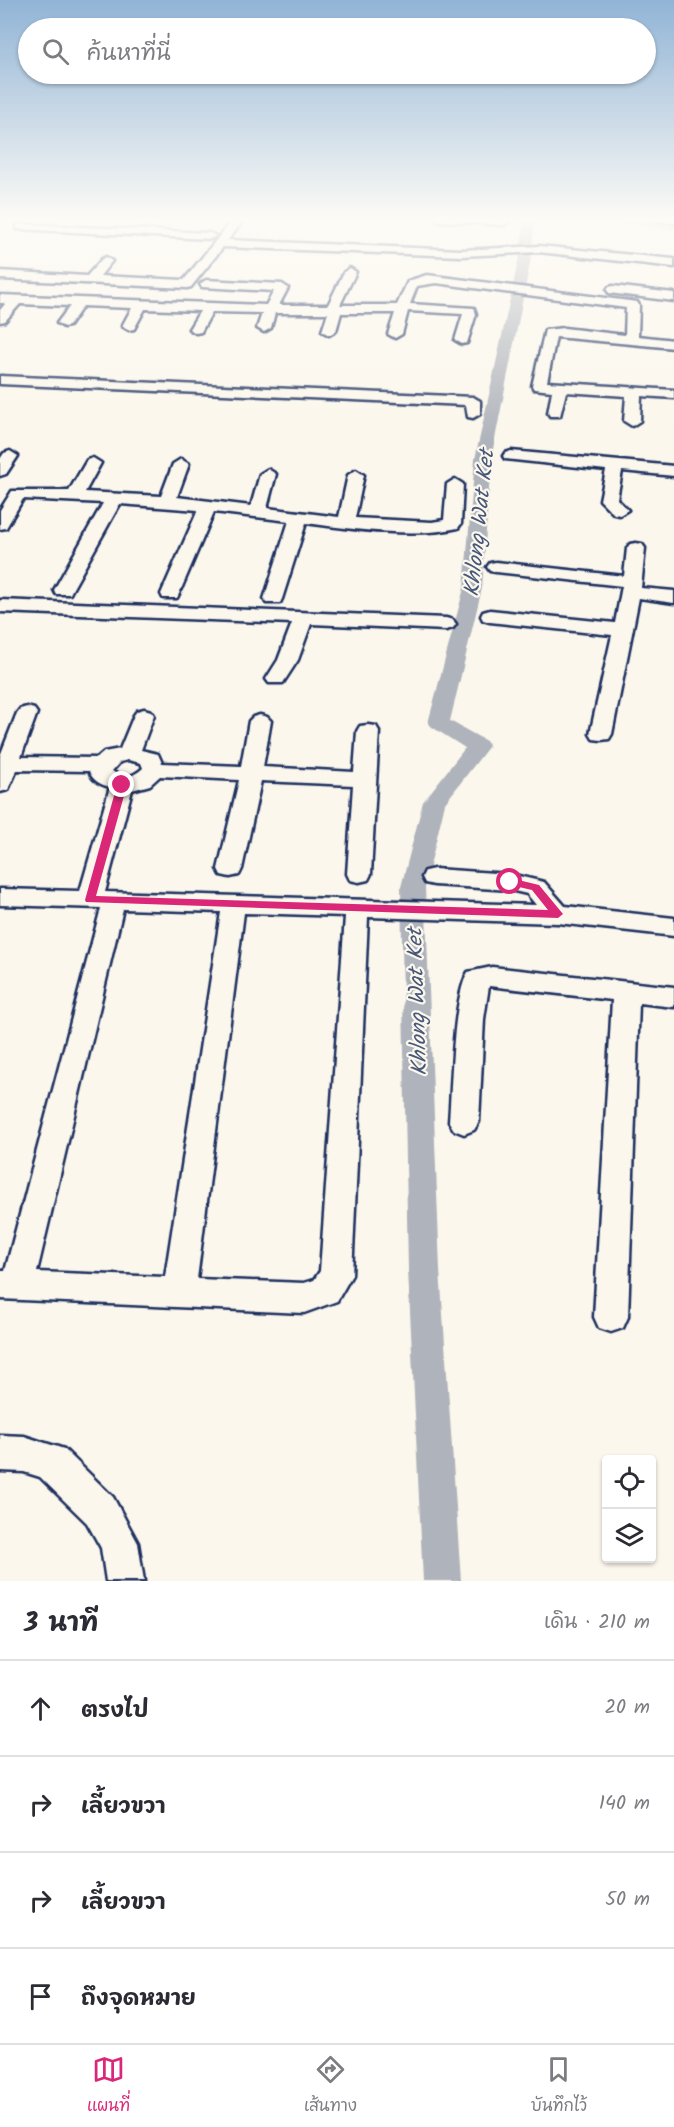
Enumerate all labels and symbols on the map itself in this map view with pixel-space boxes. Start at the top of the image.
water label: Khlong Wat Ket [455,445,506,598]
route end [108,771,134,797]
route start [496,868,522,894]
water label: Khlong Wat Ket [398,924,439,1076]

